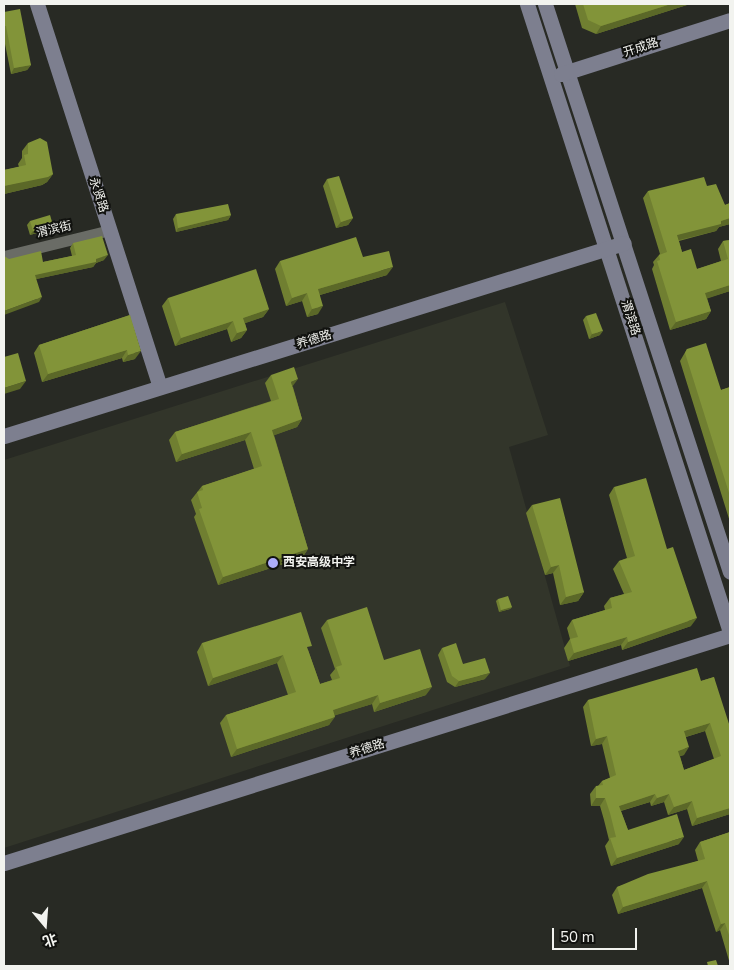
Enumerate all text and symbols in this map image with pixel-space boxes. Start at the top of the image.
street label: 开成路 [622,36,660,60]
street label: 永贤路 [86,176,110,214]
street label: 渭滨街 [35,219,73,241]
street label: 渭滨路 [618,299,642,337]
street label: 养德路 [295,328,333,352]
place label: 西安高级中学 [283,556,355,570]
marker: 西安高级中学 [267,557,279,569]
street label: 养德路 [348,737,386,761]
north arrow [20,900,70,950]
scale bar [554,918,639,950]
text: 50 m [560,927,595,947]
text: 北 [40,929,59,951]

